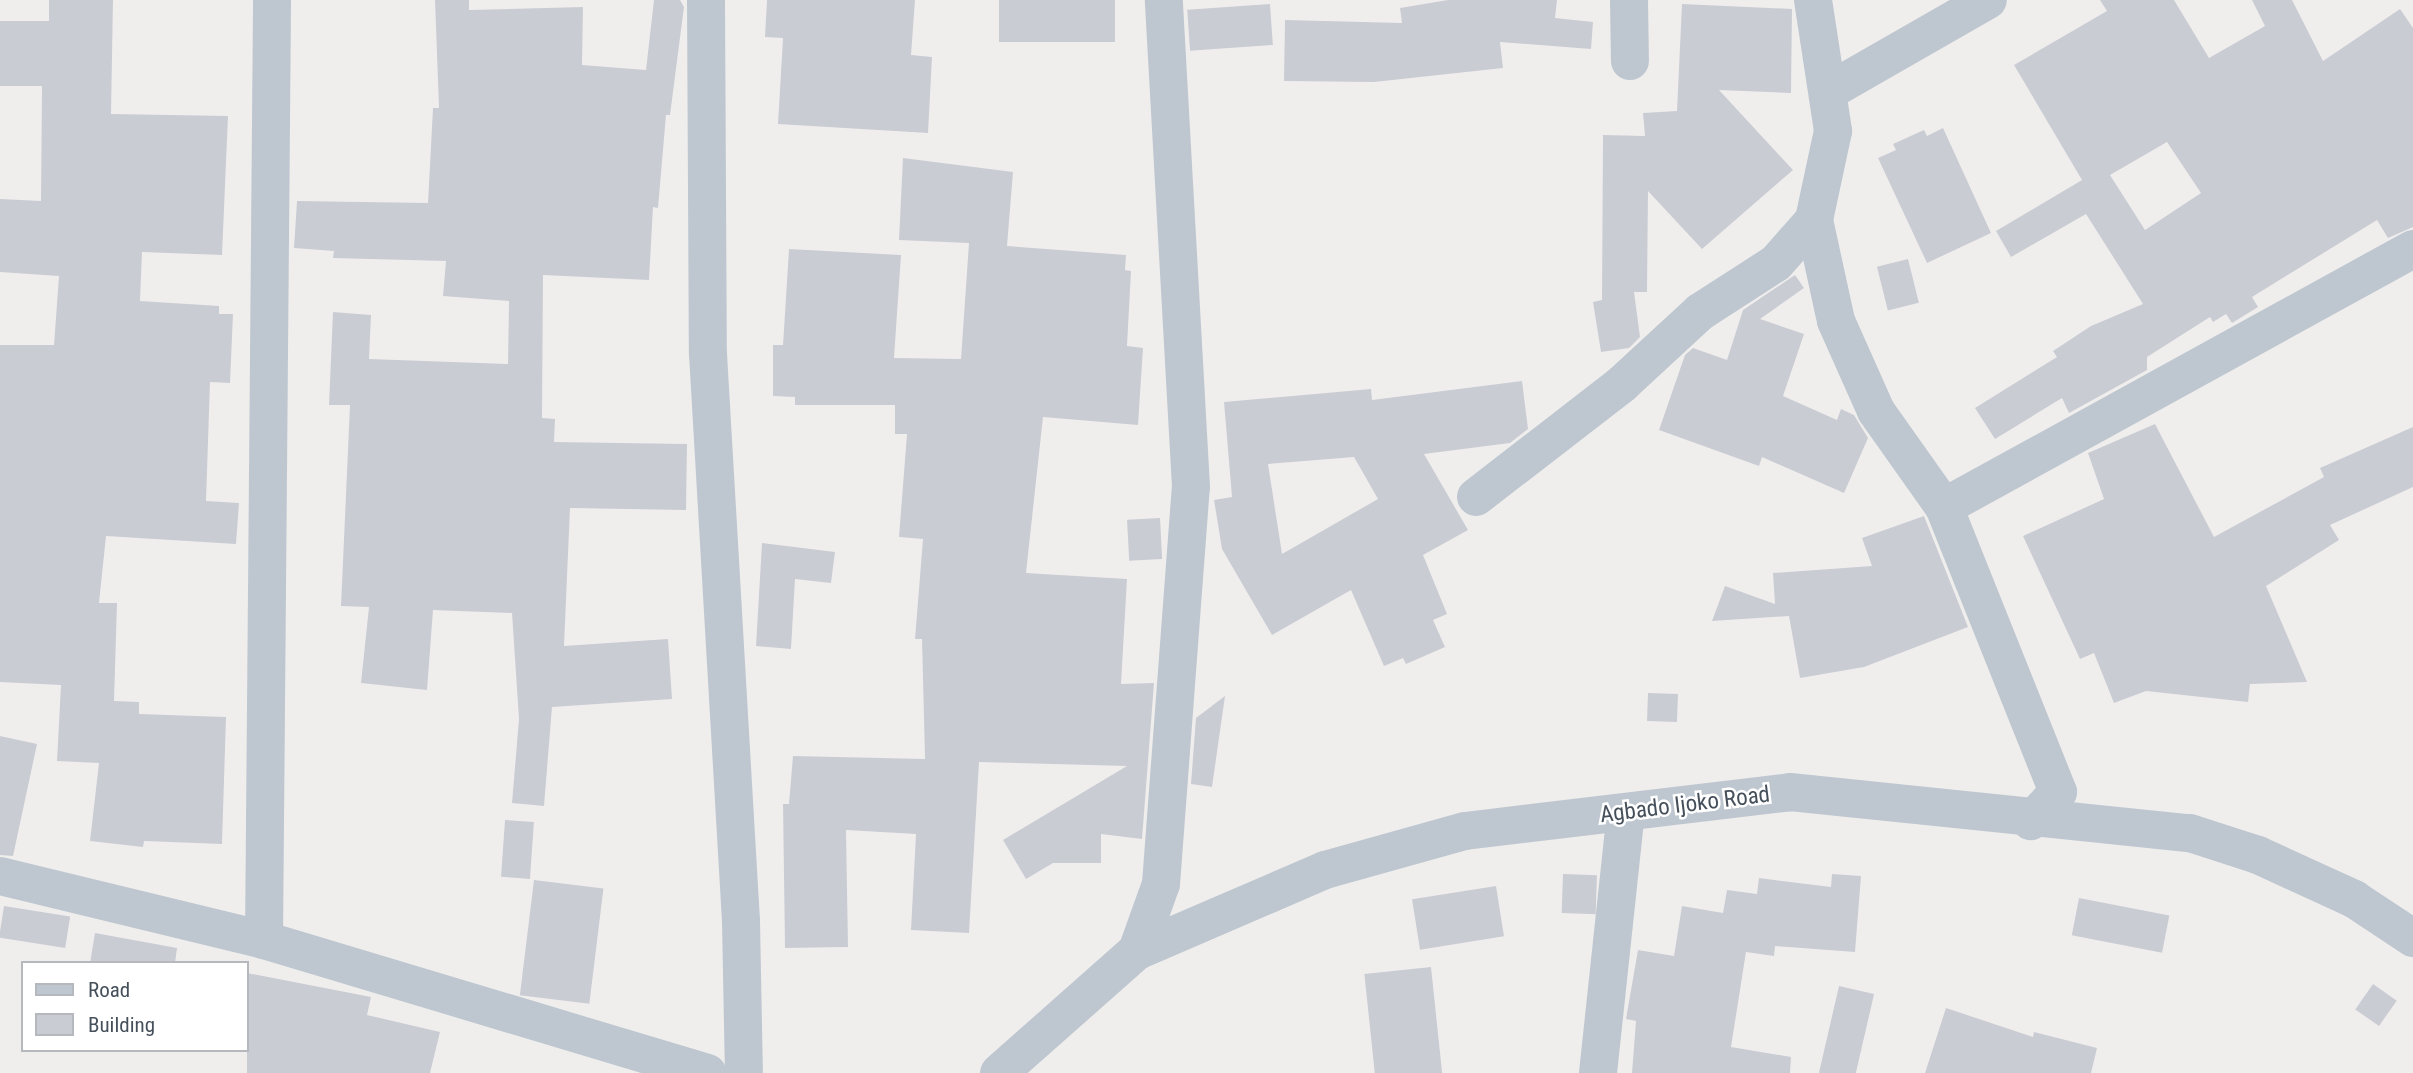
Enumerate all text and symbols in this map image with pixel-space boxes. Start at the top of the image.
street label: Agbado Ijoko Road [1598,781,1772,829]
legend [21,961,248,1052]
text: Road [88,978,130,1002]
text: Building [88,1013,155,1037]

